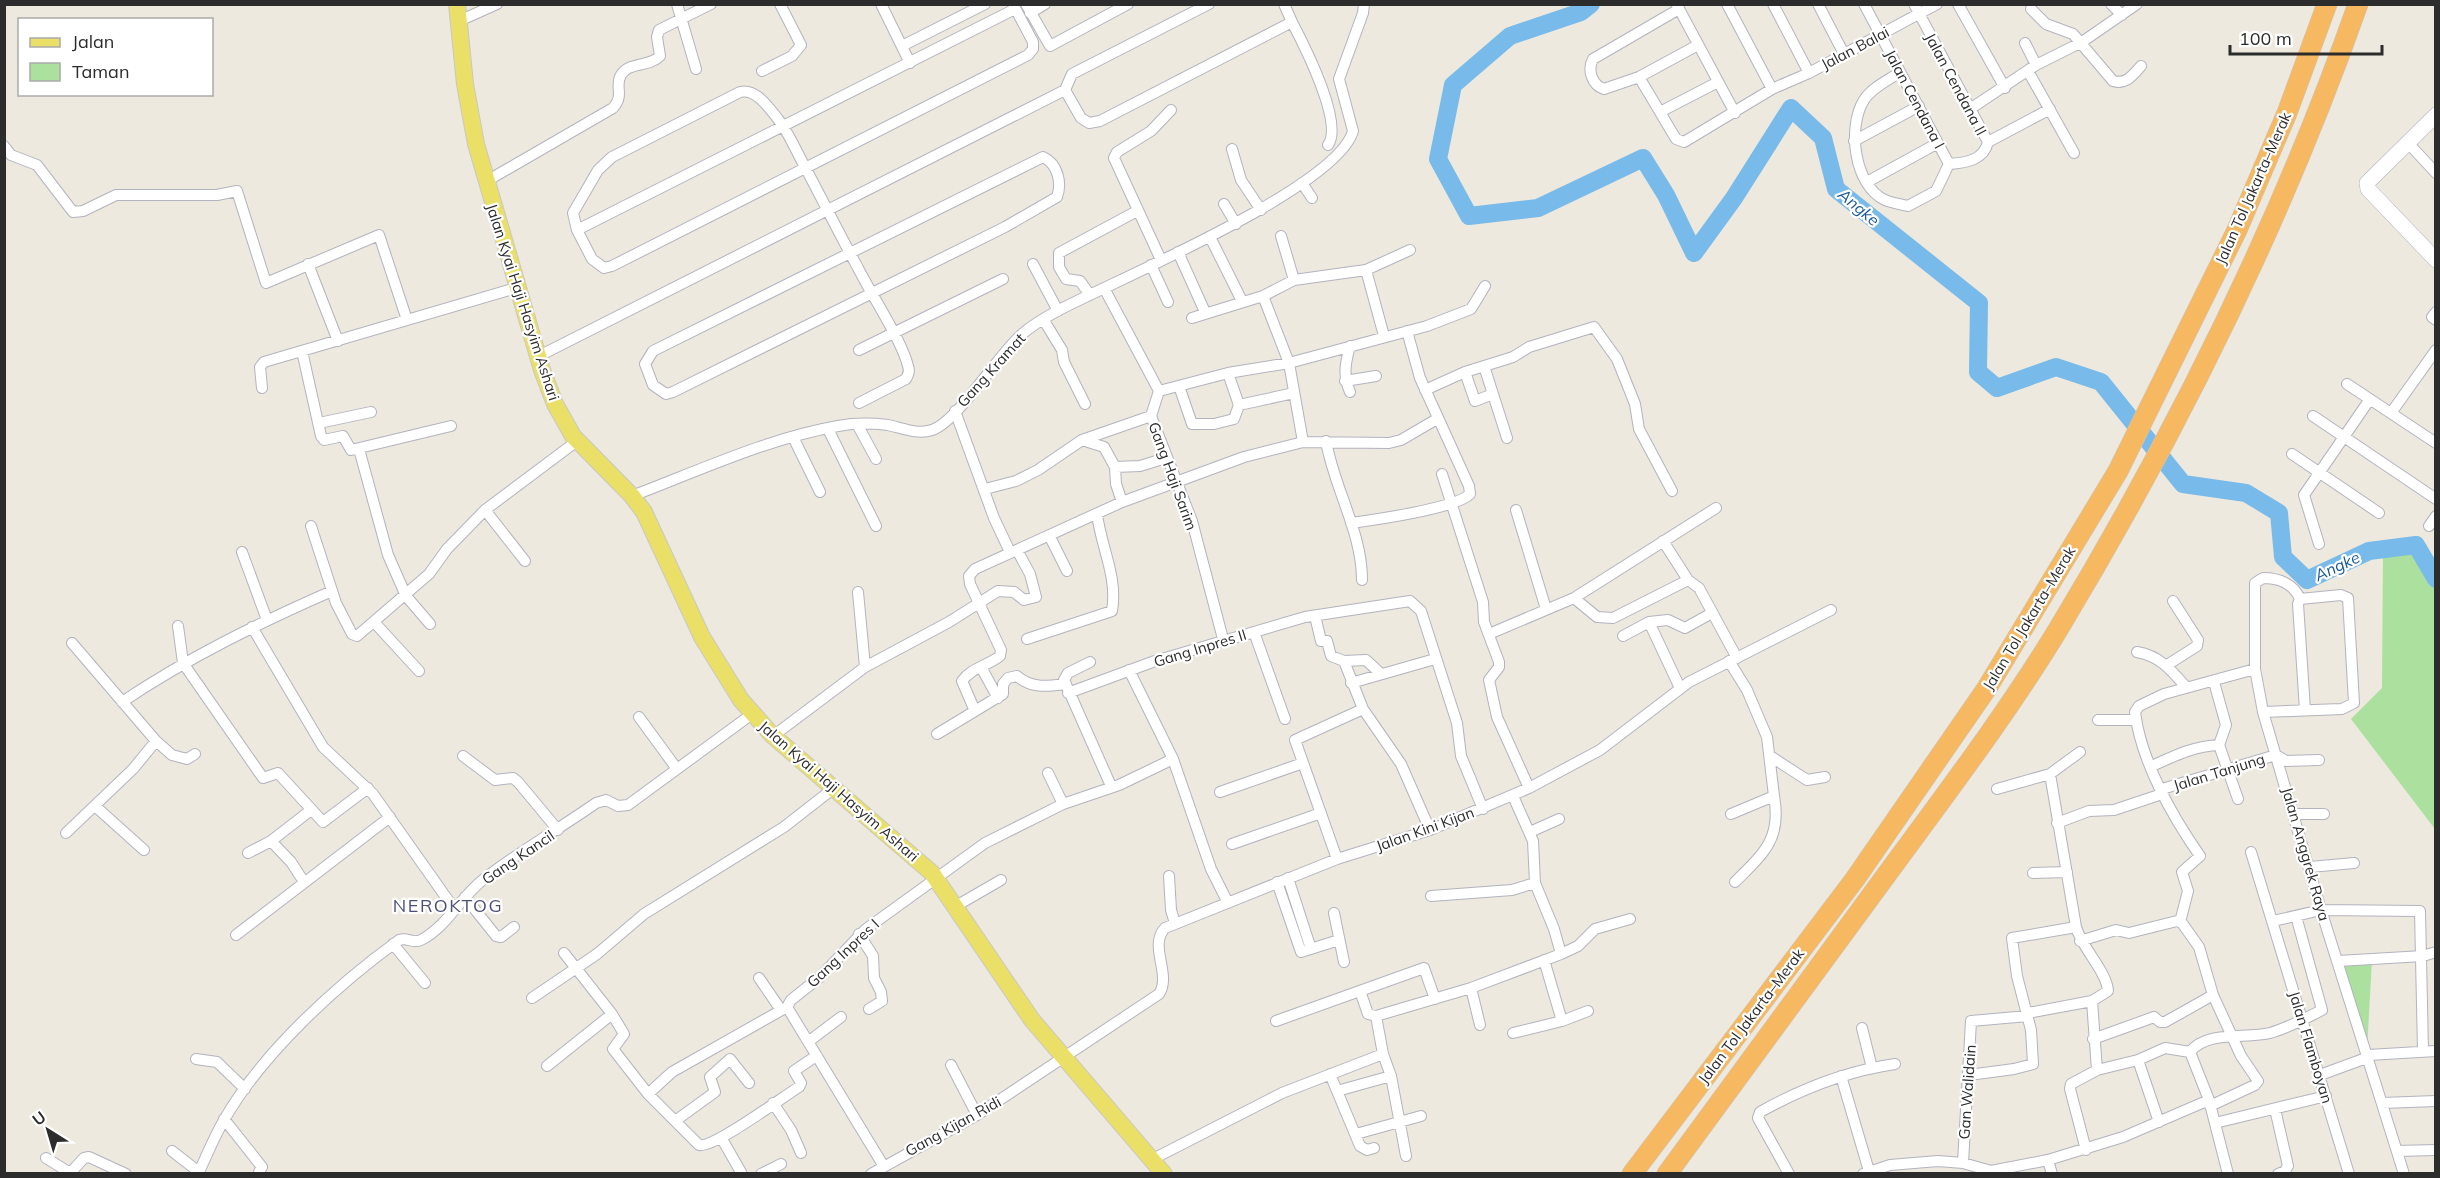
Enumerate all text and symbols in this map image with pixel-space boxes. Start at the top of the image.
legend [18,18,213,96]
scale bar [2230,18,2382,56]
street label: Jalan Balai [1818,22,1892,74]
text: 100 m [2239,27,2292,50]
street label: Jalan Cendana II [1921,29,1991,139]
text: Jalan [72,30,114,53]
street label: Jalan Cendana I [1881,46,1949,152]
text: Taman [72,60,129,83]
street label: Jalan Tol Jakarta–Merak [2211,109,2295,267]
water label: Angke [1834,183,1884,230]
street label: Jalan Kyai Haji Hasyim Ashari [482,201,564,403]
street label: Gang Kramat [953,329,1029,411]
street label: Gang Haji Sarim [1145,419,1201,533]
street label: Jalan Tol Jakarta–Merak [1978,542,2080,693]
water label: Angke [2310,547,2363,586]
street label: Gang Inpres II [1151,625,1249,671]
street label: Jalan Kyai Haji Hasyim Ashari [755,716,923,866]
street label: Jalan Tanjung [2171,749,2267,795]
street label: Jalan Anggrek Raya [2278,785,2334,923]
street label: Jalan Kini Kijan [1373,802,1477,856]
street label: Gang Kancil [478,826,558,888]
district label: NEROKTOG [393,894,503,917]
street label: Gang Inpres I [803,915,883,991]
street label: Jalan Tol Jakarta–Merak [1694,944,1808,1087]
street label: Jalan Flamboyan [2285,989,2337,1105]
street label: Gan Walidain [1954,1044,1980,1140]
street label: Gang Kijan Ridi [902,1092,1004,1160]
north arrow [18,1100,78,1160]
text: U [28,1106,50,1130]

